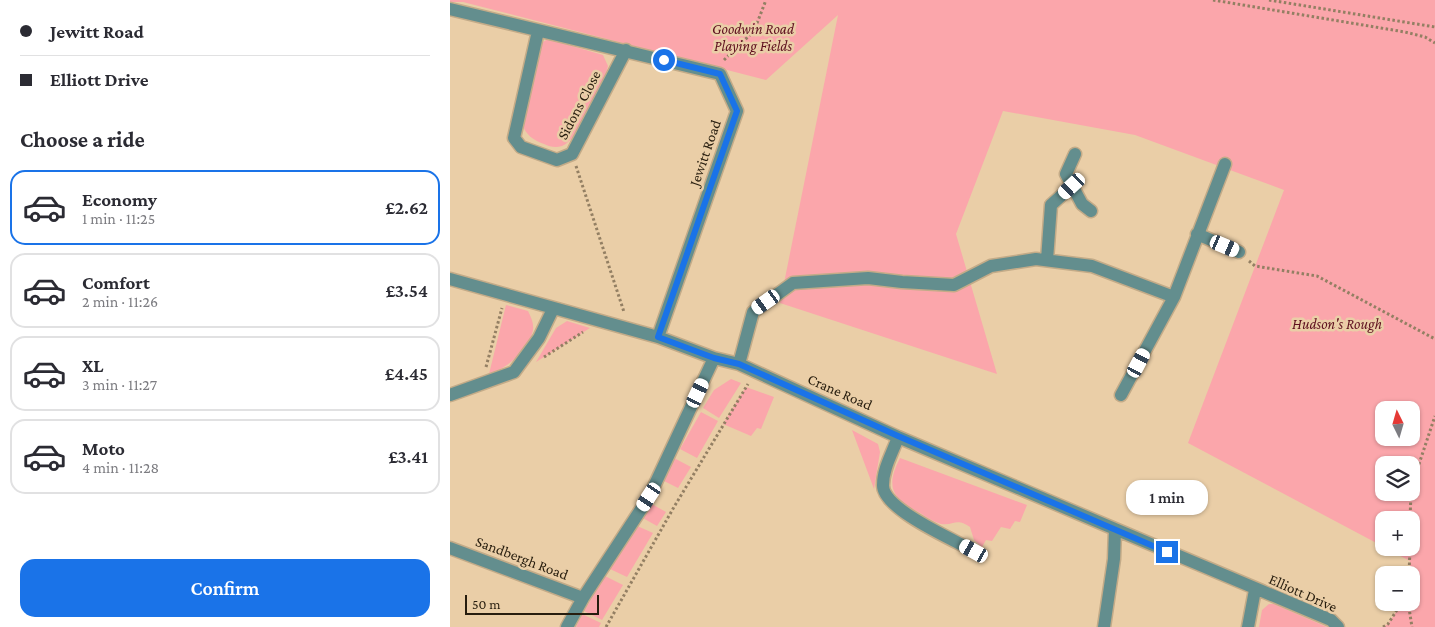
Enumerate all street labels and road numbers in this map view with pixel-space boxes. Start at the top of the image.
street label: Sidons Close [554,67,604,142]
street label: Jewitt Road [686,118,725,191]
street label: Crane Road [805,371,875,413]
street label: Sandbergh Road [473,533,571,584]
street label: Elliott Drive [1267,571,1340,615]

